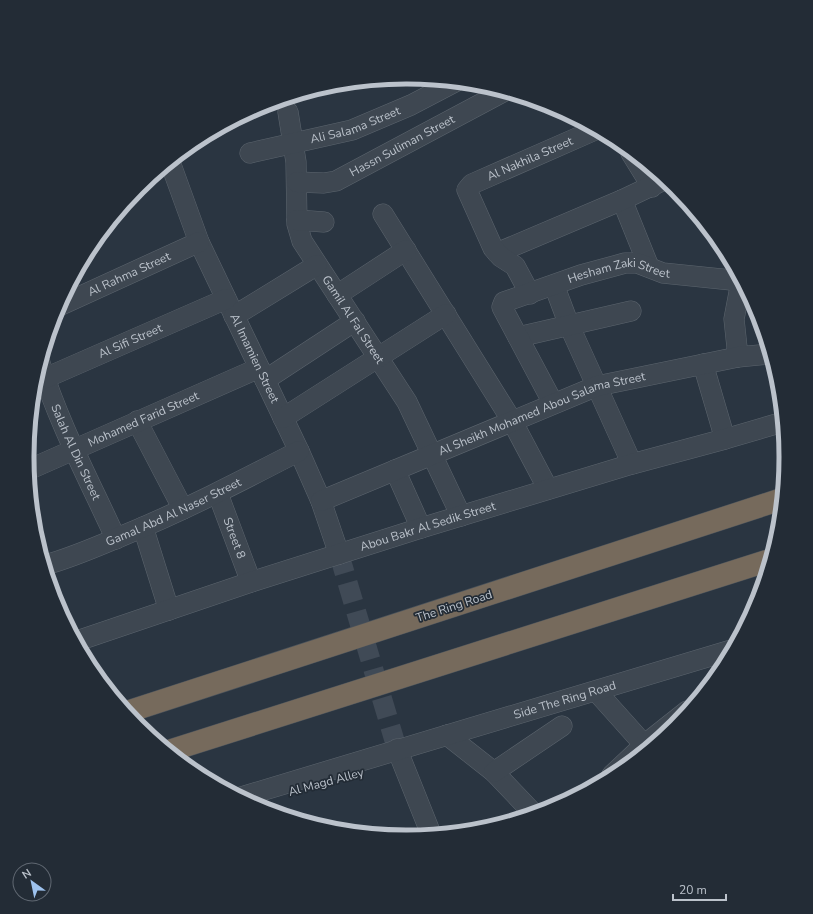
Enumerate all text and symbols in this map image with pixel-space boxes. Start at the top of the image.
street label: Ali Salama Street [309,102,403,147]
street label: Hassn Suliman Street [347,111,458,180]
street label: Al Nakhila Street [484,132,576,184]
street label: Al Rahma Street [85,248,174,300]
street label: Hesham Zaki Street [565,255,671,287]
street label: Gamil Al Fal Street [318,272,388,367]
street label: Al Imamien Street [226,311,283,406]
street label: Al Sifi Street [96,320,165,362]
street label: Al Sheikh Mohamed Abou Salama Street [436,368,647,459]
street label: Mohamed Farid Street [85,387,202,451]
street label: Salah Al Din Street [47,402,105,503]
street label: Gamal Abd Al Naser Street [103,474,244,550]
street label: Abou Bakr Al Sedik Street [358,498,498,555]
street label: Street 8 [219,515,250,561]
street label: The Ring Road [414,586,494,626]
street label: Side The Ring Road [512,677,618,723]
street label: Al Magd Alley [287,764,366,800]
north arrow [12,862,52,902]
text: N [19,866,34,883]
scale bar [673,876,726,902]
text: 20 m [679,882,707,898]

